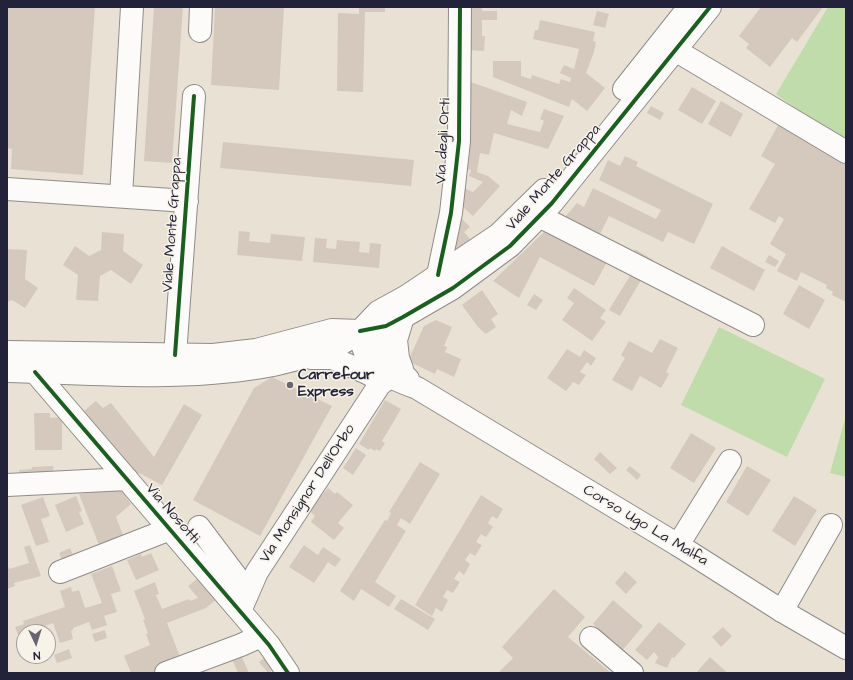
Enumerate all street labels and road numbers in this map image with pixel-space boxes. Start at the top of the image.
street label: Via degli Orti [433,98,455,184]
street label: Viale Monte Grappa [503,121,605,235]
street label: Viale Monte Grappa [159,157,187,293]
street label: Via Monsignor Dell'Orbo [256,421,360,567]
street label: Via Nosotti [141,480,203,548]
street label: Corso Ugo La Malfa [579,481,711,571]

